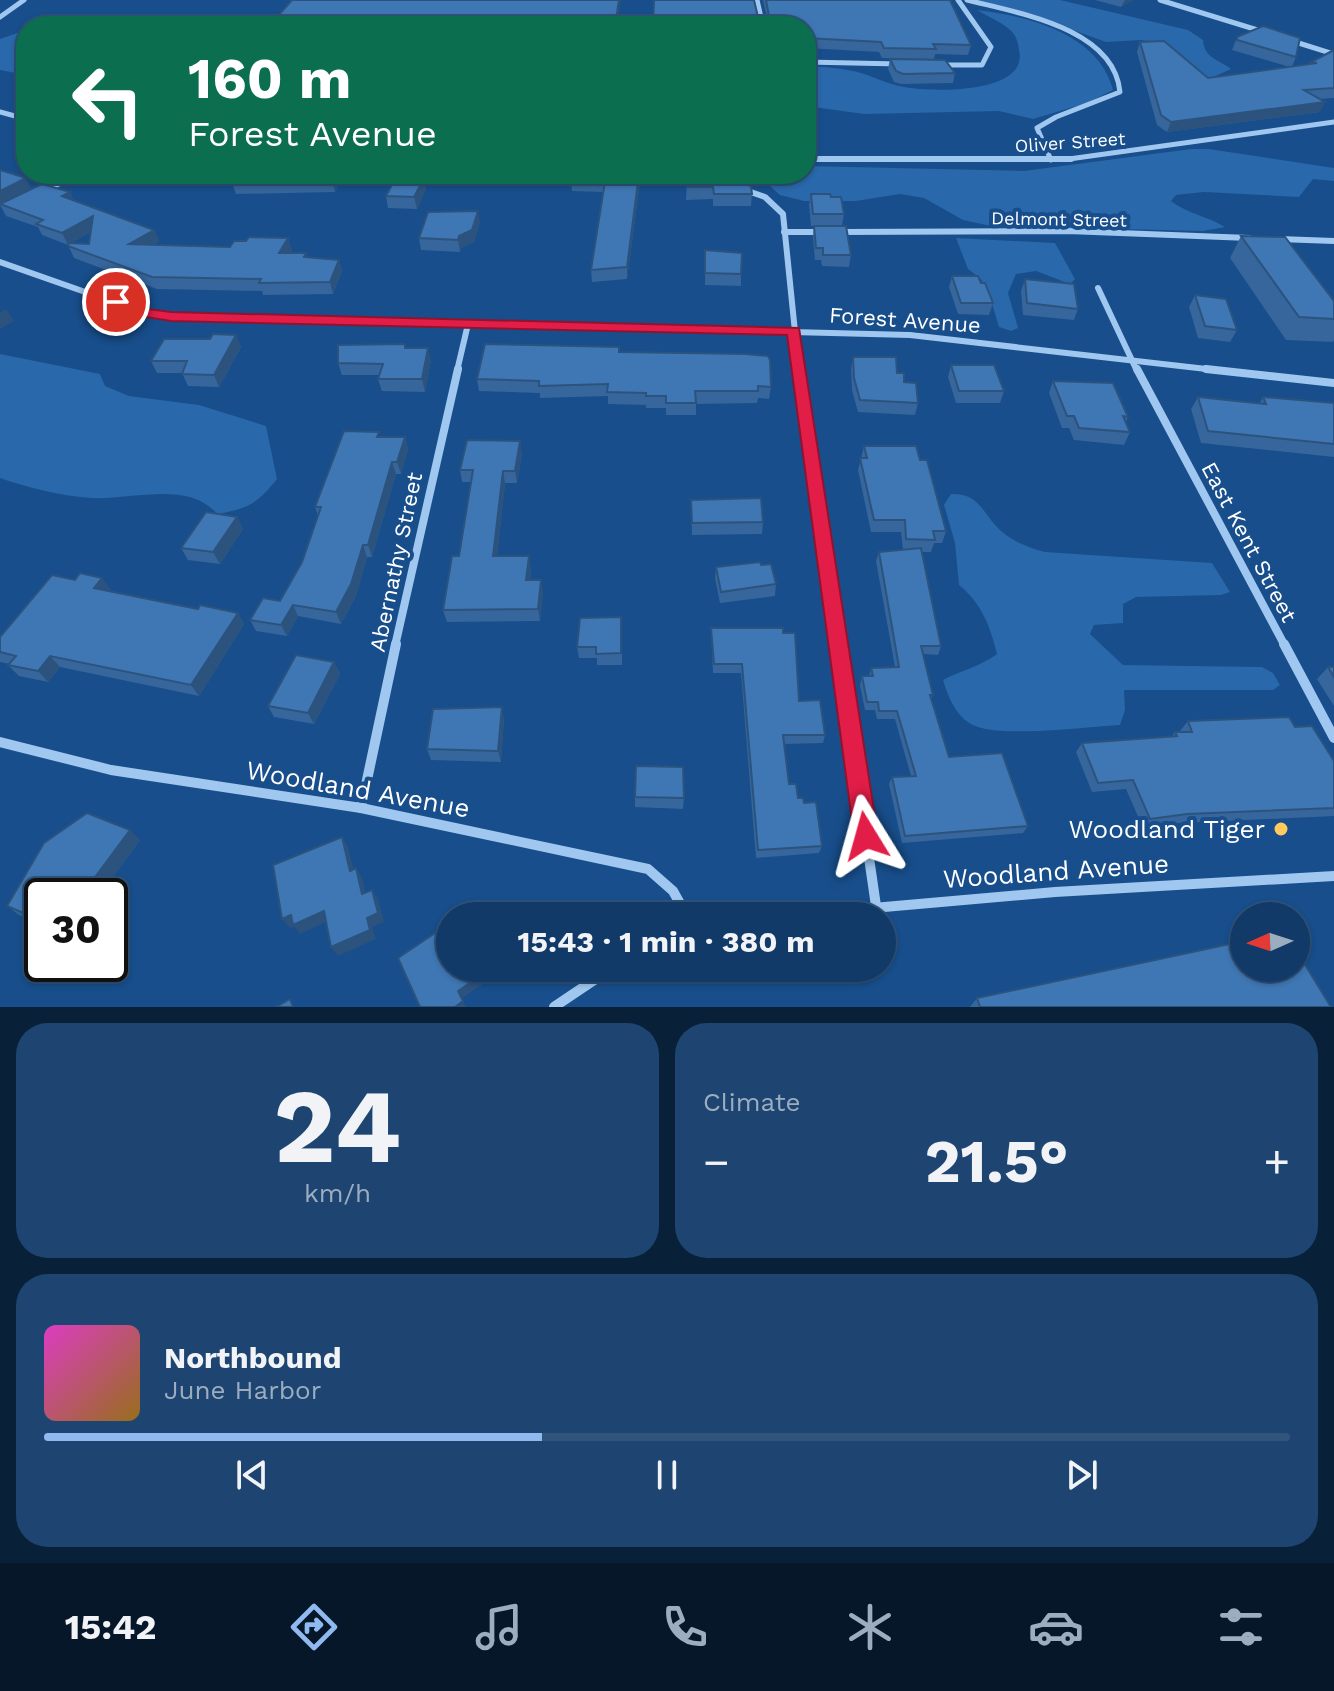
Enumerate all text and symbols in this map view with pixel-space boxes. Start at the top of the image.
text: 160 m [188,46,351,112]
icon: left [56,48,160,152]
text: Forest Avenue [188,113,437,155]
street label: Oliver Street [1014,128,1126,156]
street label: Delmont Street [991,207,1127,231]
pin [82,268,150,336]
icon: arrive [94,280,138,324]
street label: Forest Avenue [828,302,982,338]
street label: East Kent Street [1196,458,1302,626]
street label: Abernathy Street [365,470,427,654]
street label: Woodland Avenue [244,755,472,823]
position arrow [824,794,908,878]
place label: Woodland Tiger [1069,814,1265,844]
marker: Woodland Tiger [1272,820,1290,838]
street label: Woodland Avenue [942,848,1170,894]
speed limit sign: 30 [24,878,128,982]
north arrow [1230,902,1310,982]
map controls [1230,902,1310,982]
text: 15:43 · 1 min · 380 m [518,924,814,959]
text: 24 [274,1065,401,1187]
text: Climate [703,1087,801,1117]
text: 21.5° [925,1126,1068,1197]
text: − [703,1136,730,1188]
text: + [1263,1136,1290,1188]
text: km/h [304,1178,371,1208]
text: Northbound [164,1340,341,1375]
text: June Harbor [164,1375,321,1405]
icon: previous [230,1453,274,1497]
icon: pause [645,1453,689,1497]
icon: next [1060,1453,1104,1497]
icon: directions [286,1599,342,1655]
icon: music [471,1599,527,1655]
icon: phone [657,1599,713,1655]
icon: climate [842,1599,898,1655]
icon: car [1028,1599,1084,1655]
icon: filters [1213,1599,1269,1655]
text: 15:42 [65,1606,156,1648]

